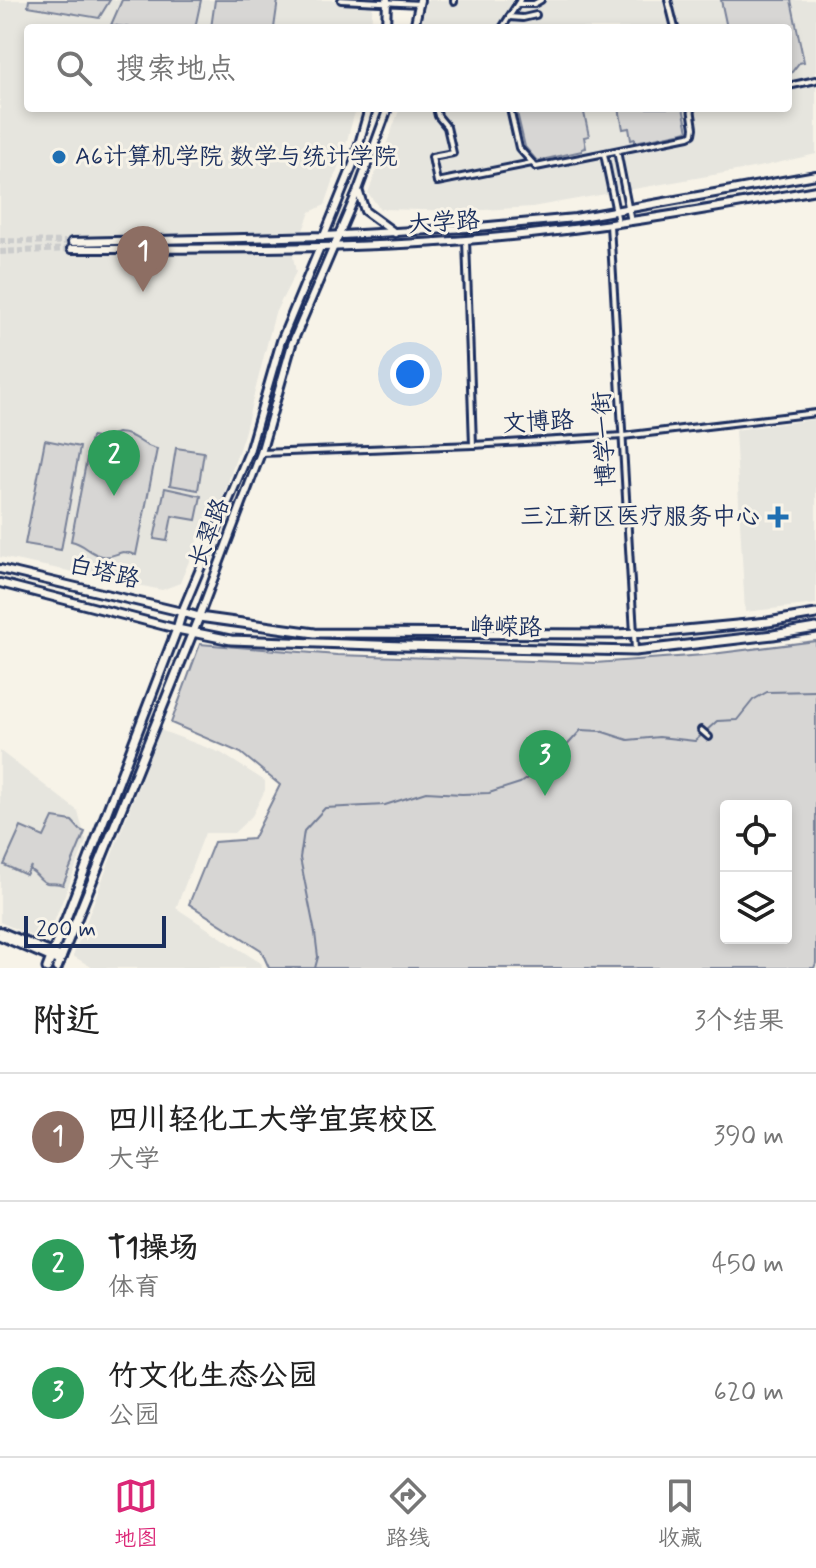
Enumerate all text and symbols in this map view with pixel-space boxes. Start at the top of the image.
search box [24,24,792,112]
icon: search [52,46,96,90]
text: 搜索地点 [116,50,236,89]
place label: A6计算机学院 数学与统计学院 [75,142,397,173]
marker: A6计算机学院 数学与统计学院 [50,148,68,166]
street label: 大学路 [407,205,481,241]
pin: 1 [117,226,169,292]
your location [390,354,430,394]
street label: 博学一街 [587,390,623,488]
street label: 文博路 [501,406,575,440]
pin: 2 [88,430,140,496]
street label: 长翠路 [183,494,237,572]
place label: 三江新区医疗服务中心 [520,502,760,533]
marker: 三江新区医疗服务中心 [767,506,789,528]
street label: 白塔路 [65,550,143,596]
street label: 峥嵘路 [470,612,542,644]
pin: 3 [519,730,571,796]
map controls [720,800,792,944]
button: locate [720,800,792,872]
button: layers [720,872,792,944]
scale bar [24,912,166,948]
text: 200 m [36,916,96,944]
text: 附近 [32,999,100,1044]
text: 3个结果 [694,1005,784,1039]
text: 四川轻化工大学宜宾校区 [108,1101,438,1140]
text: 1 [52,1120,64,1154]
text: 390 m [713,1120,784,1154]
text: 大学 [108,1143,160,1177]
text: T1操场 [108,1229,199,1268]
text: 2 [52,1248,64,1282]
text: 450 m [712,1248,784,1282]
text: 体育 [108,1271,160,1305]
text: 竹文化生态公园 [108,1357,318,1396]
text: 3 [52,1376,64,1410]
text: 620 m [714,1376,784,1410]
text: 公园 [108,1399,160,1433]
tab: 地图 [114,1474,158,1553]
tab: 路线 [386,1474,430,1553]
tab: 收藏 [658,1474,702,1553]

